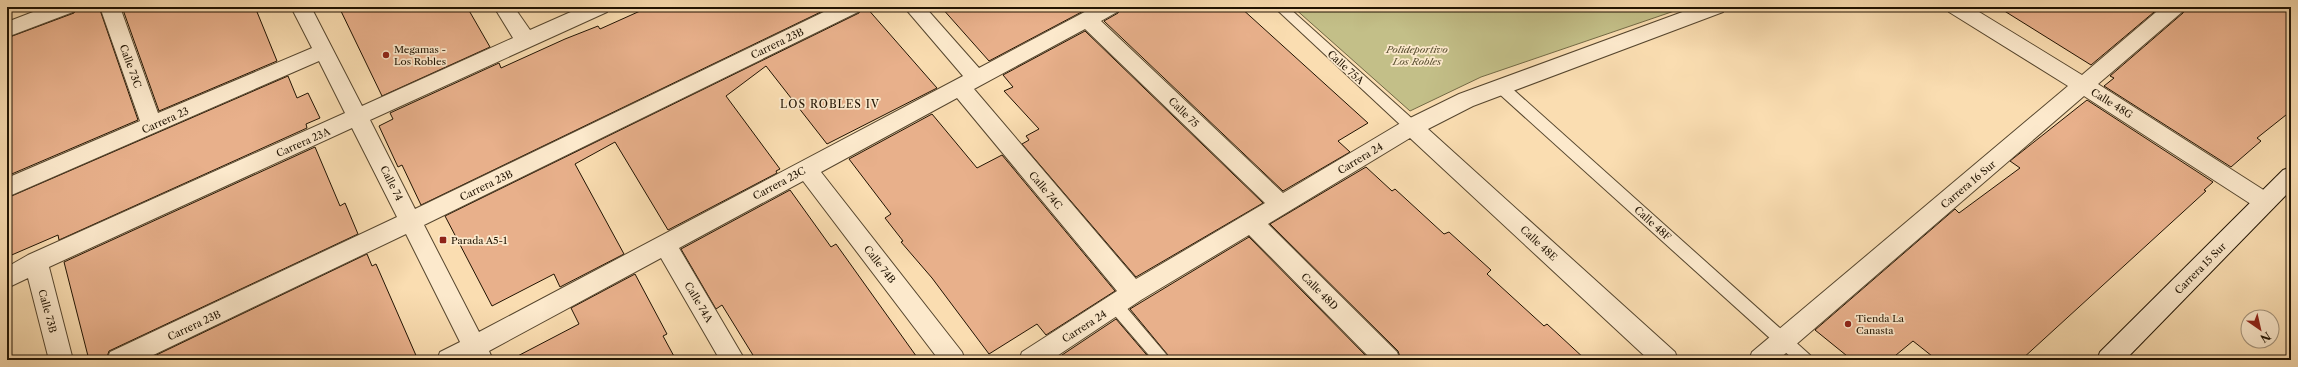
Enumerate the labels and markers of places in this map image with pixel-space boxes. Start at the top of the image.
place label: Megamas - Los Robles [394,43,446,68]
marker: Megamas - Los Robles [381,50,391,60]
place label: Parada A5-1 [451,234,508,247]
marker: Parada A5-1 [438,235,448,245]
place label: Tienda La Canasta [1856,312,1905,337]
marker: Tienda La Canasta [1843,319,1853,329]

